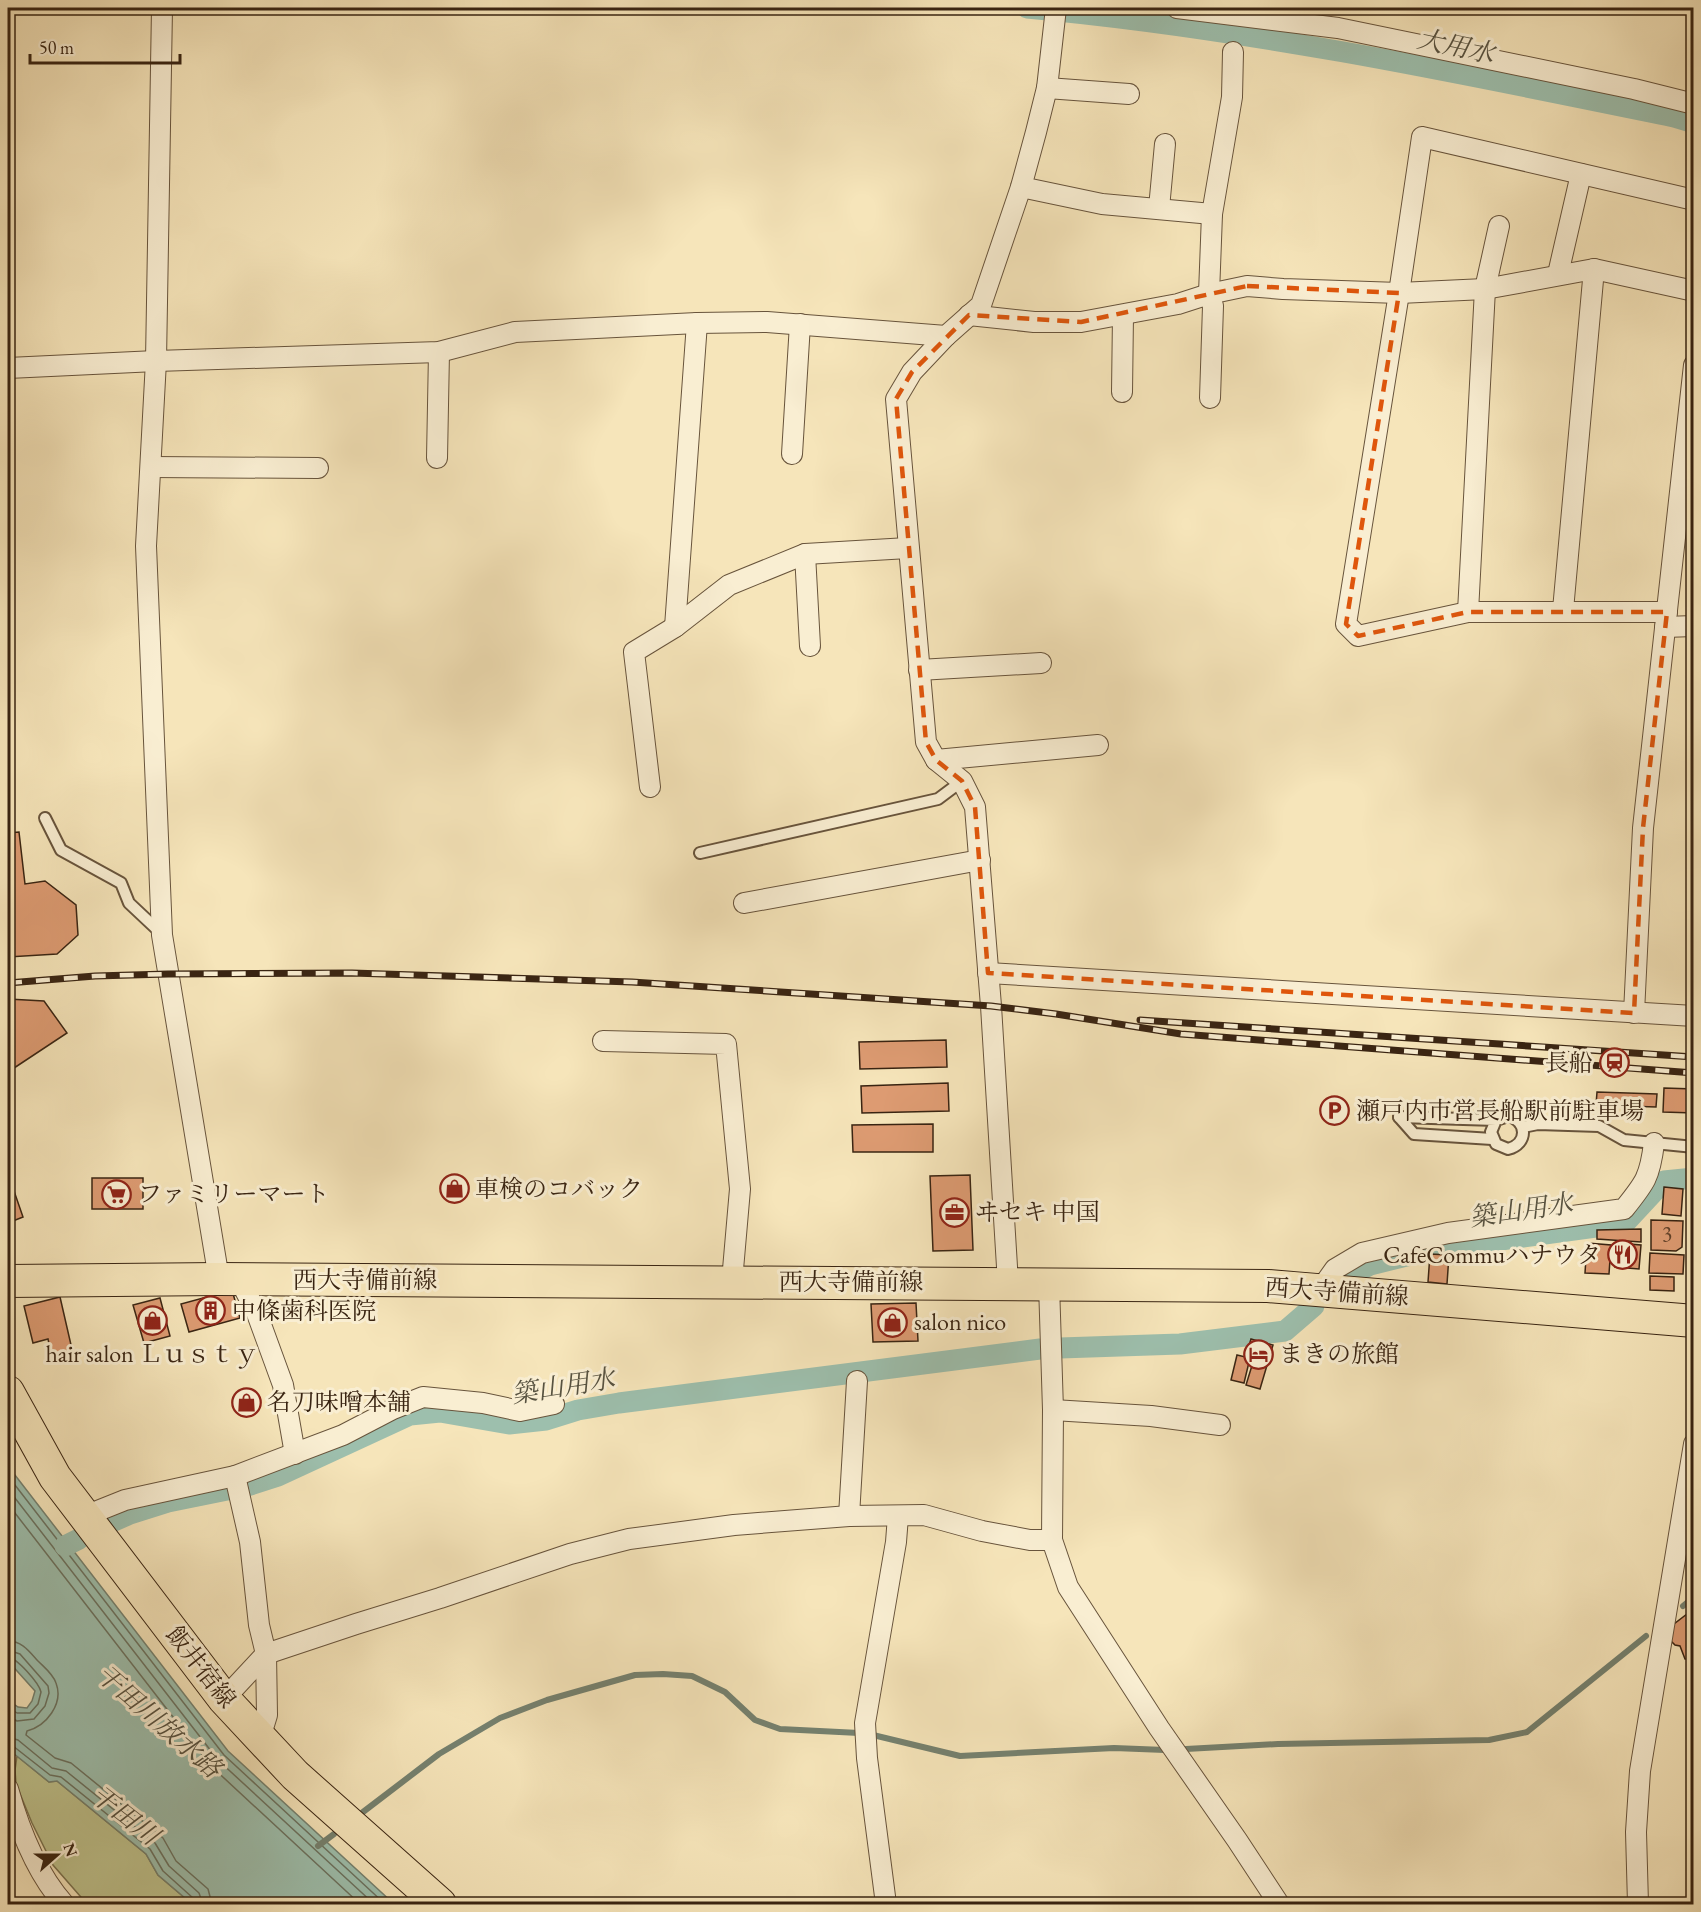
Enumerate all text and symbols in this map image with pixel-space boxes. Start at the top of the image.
water label: 大用水 [1414,21,1501,71]
scale bar [30,27,180,65]
text: 50 m [39,36,74,59]
place label: 長船 [1545,1047,1593,1078]
station icon: 長船 [1598,1047,1630,1079]
parking icon: 瀬戸内市営長船駅前駐車場 [1319,1095,1351,1127]
place label: 瀬戸内市営長船駅前駐車場 [1356,1095,1644,1126]
shop icon: 車検のコバック [438,1173,470,1205]
place label: 車検のコバック [475,1173,643,1204]
supermarket icon: ファミリーマート [101,1178,133,1210]
place label: ファミリーマート [138,1178,330,1209]
water label: 築山用水 [1467,1186,1578,1234]
office icon: ヰセキ 中国 [938,1196,970,1228]
place label: ヰセキ 中国 [975,1196,1100,1227]
house number: 3 [1662,1220,1672,1247]
place label: CafeCommuハナウタ [1383,1239,1601,1270]
restaurant icon: CafeCommuハナウタ [1606,1239,1638,1271]
street label: 西大寺備前線 [293,1264,437,1295]
street label: 西大寺備前線 [779,1266,923,1297]
street label: 西大寺備前線 [1264,1271,1410,1312]
building icon: 中條歯科医院 [195,1295,227,1327]
place label: 中條歯科医院 [232,1295,376,1326]
shop icon: hair salon Ｌｕｓｔｙ [136,1305,168,1337]
shop icon: salon nico [877,1306,909,1338]
place label: salon nico [914,1306,1006,1337]
place label: hair salon Ｌｕｓｔｙ [45,1338,259,1369]
hotel icon: まきの旅館 [1242,1338,1274,1370]
place label: まきの旅館 [1279,1338,1399,1369]
water label: 築山用水 [509,1361,620,1411]
shop icon: 名刀味噌本舗 [230,1386,262,1418]
place label: 名刀味噌本舗 [267,1386,411,1417]
street label: 飯井宿線 [160,1619,243,1714]
water label: 干田川放水路 [89,1657,231,1786]
water label: 干田川 [84,1778,169,1854]
north arrow [27,1825,87,1885]
text: N [58,1840,83,1860]

